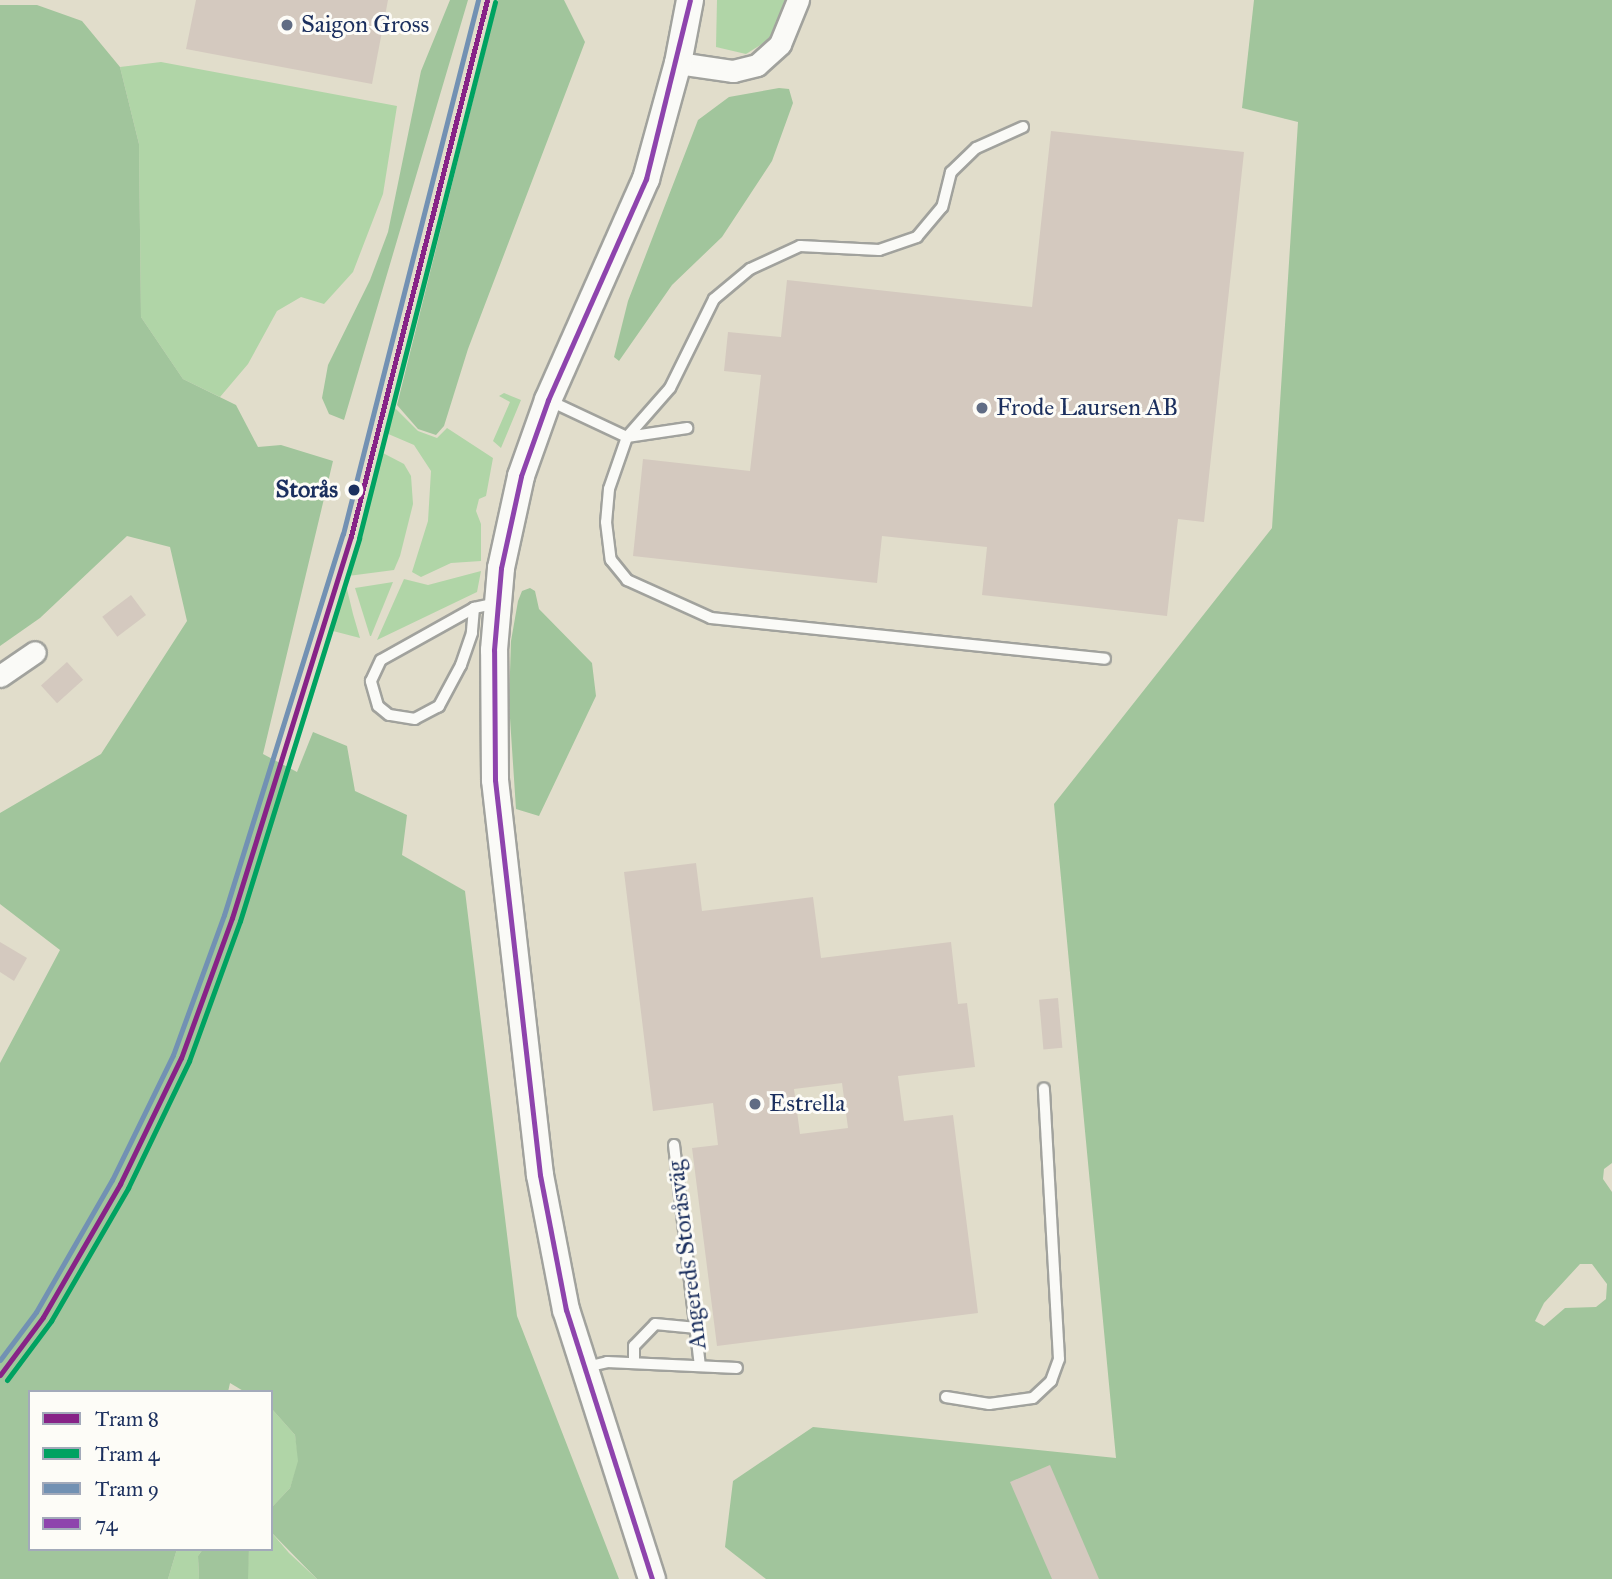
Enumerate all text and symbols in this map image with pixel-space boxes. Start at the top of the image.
place label: Saigon Gross [301,11,429,39]
marker: Saigon Gross [279,17,295,33]
place label: Frode Laursen AB [996,394,1178,422]
marker: Frode Laursen AB [974,400,990,416]
place label: Storås [276,476,338,504]
marker: Storås [344,480,364,500]
place label: Estrella [769,1090,845,1118]
marker: Estrella [747,1096,763,1112]
street label: Angereds Storåsväg [661,1159,713,1351]
legend [28,1390,273,1551]
text: Tram 8 [95,1406,159,1432]
text: Tram 4 [95,1441,160,1467]
text: Tram 9 [95,1476,159,1502]
text: 74 [95,1511,117,1537]

